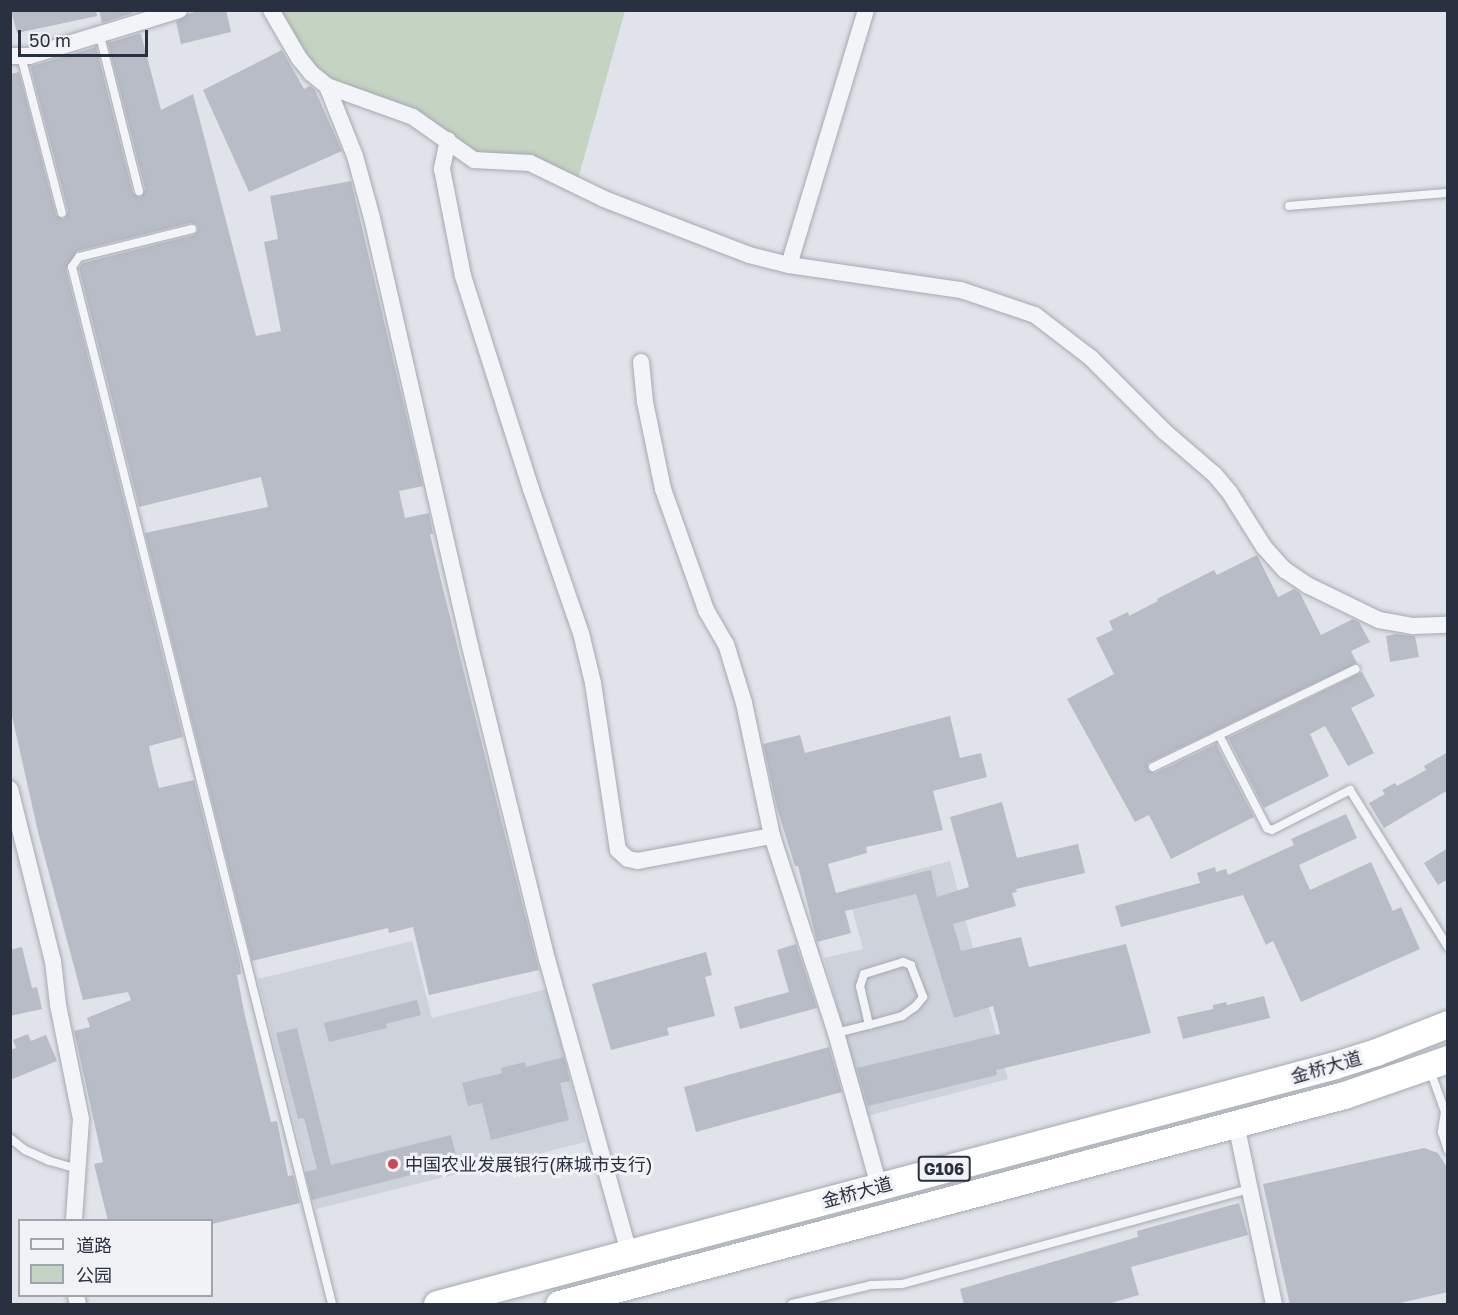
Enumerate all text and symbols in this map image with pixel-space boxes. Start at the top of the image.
scale bar [21,18,152,56]
text: 50 m [29,29,71,51]
street label: 金桥大道 [1288,1047,1364,1087]
place label: 中国农业发展银行(麻城市支行) [405,1153,653,1175]
road number: G106 [917,1156,971,1182]
marker: 中国农业发展银行(麻城市支行) [386,1157,400,1171]
street label: 金桥大道 [819,1172,895,1212]
legend [18,1219,213,1297]
text: 道路 [76,1234,112,1256]
text: 公园 [76,1264,112,1286]

